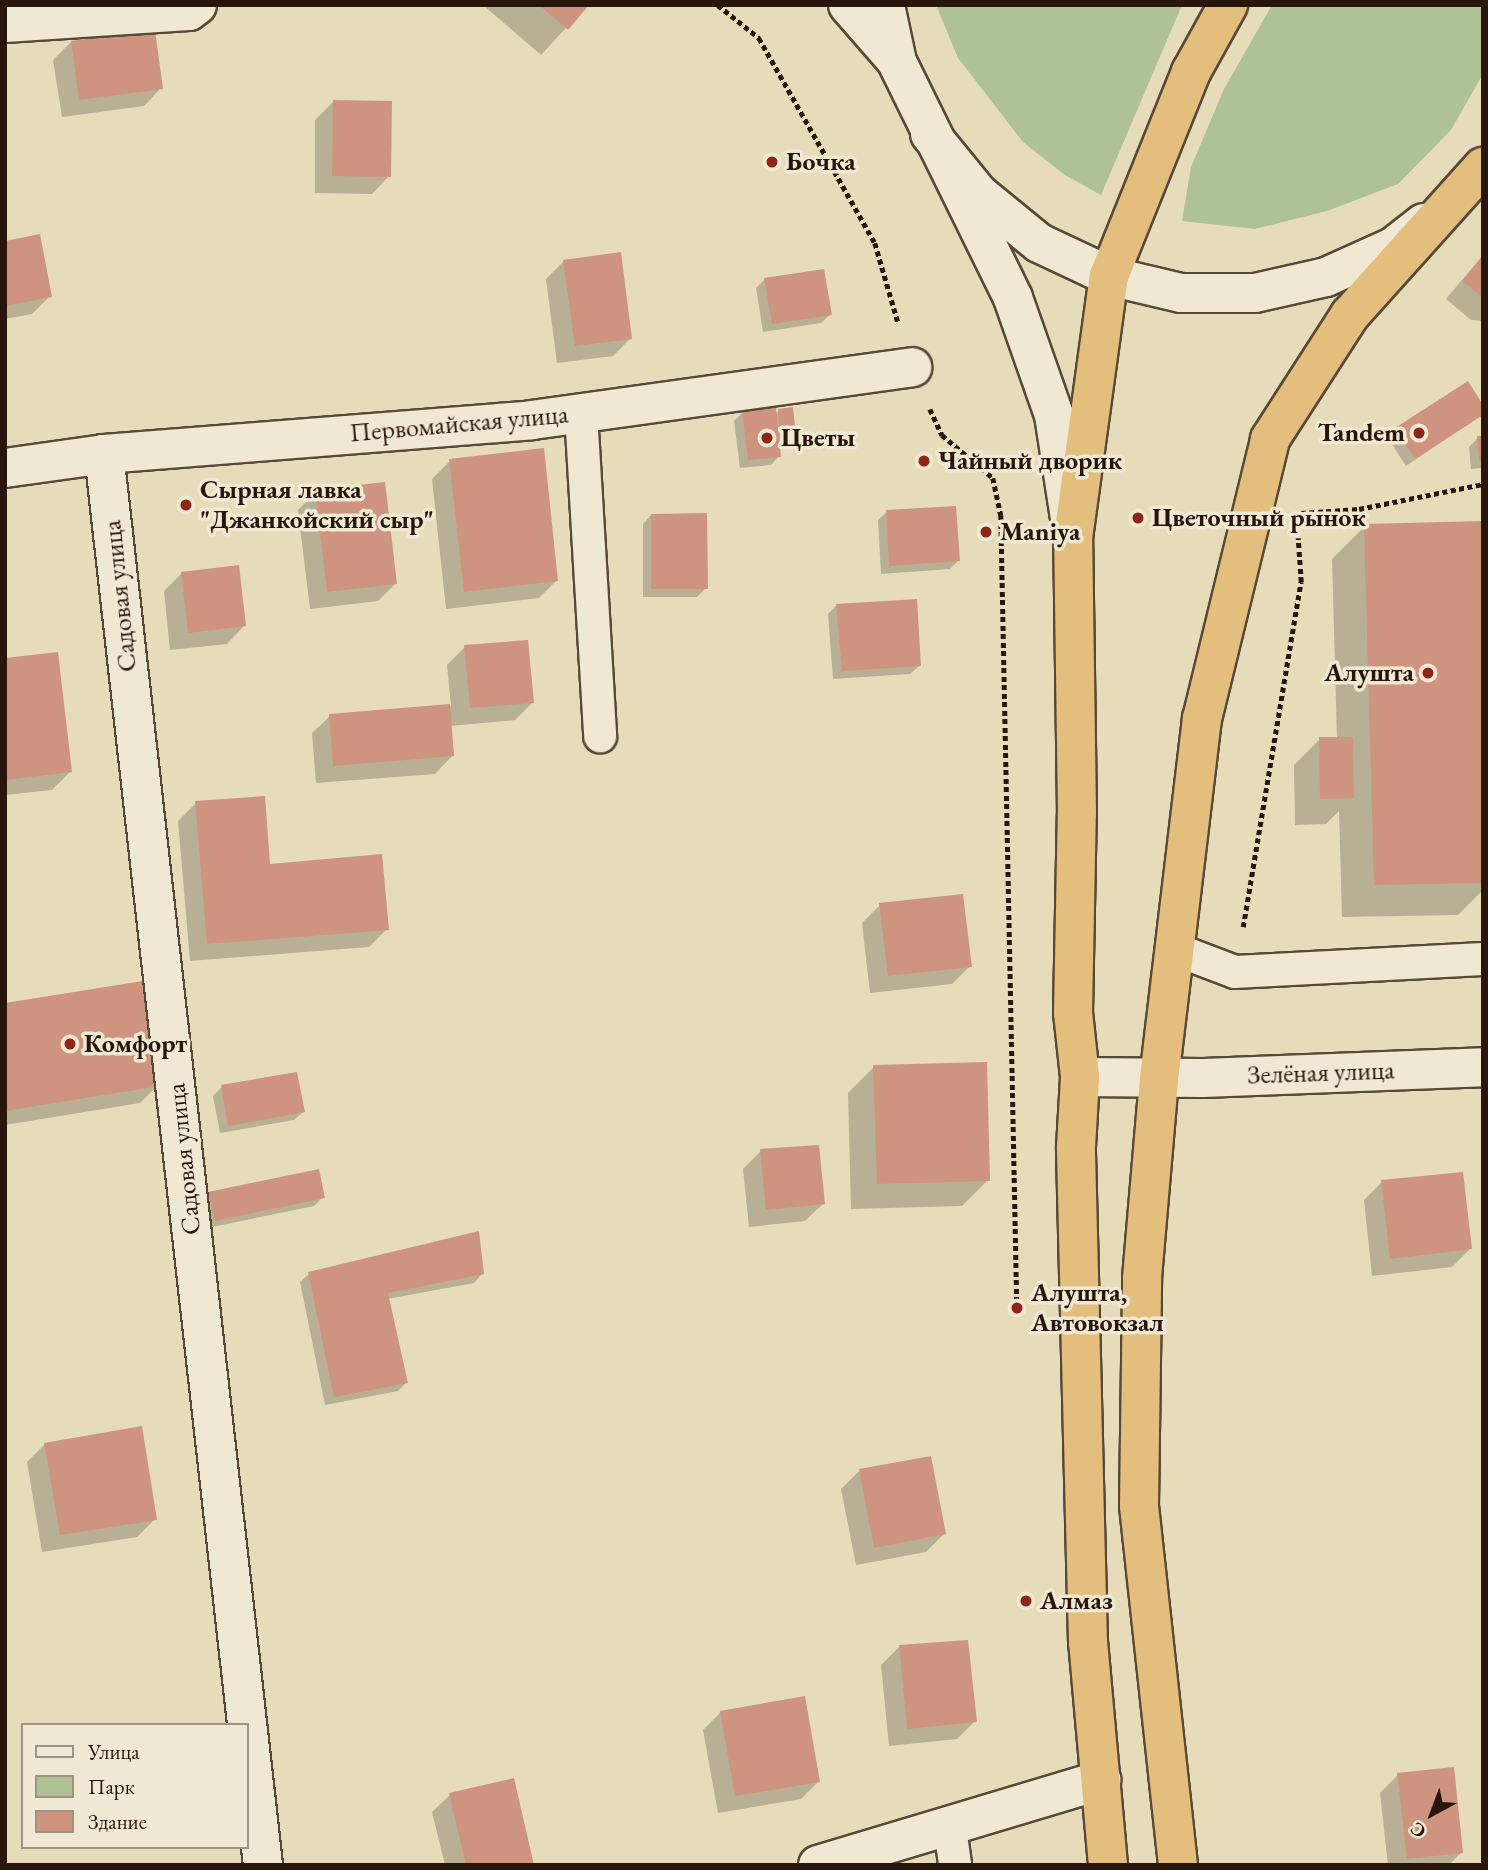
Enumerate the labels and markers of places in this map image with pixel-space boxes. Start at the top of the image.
place label: Бочка [786,146,856,178]
marker: Бочка [764,154,780,170]
place label: Tandem [1318,417,1405,449]
place label: Цветы [781,422,855,454]
marker: Tandem [1411,425,1427,441]
marker: Цветы [759,430,775,446]
place label: Чайный дворик [938,445,1122,477]
marker: Чайный дворик [916,453,932,469]
place label: Сырная лавка "Джанкойский сыр" [200,474,434,536]
marker: Сырная лавка "Джанкойский сыр" [178,497,194,513]
place label: Цветочный рынок [1152,502,1366,534]
marker: Цветочный рынок [1130,510,1146,526]
place label: Maniya [1000,516,1080,548]
marker: Maniya [978,524,994,540]
place label: Алушта [1324,657,1414,689]
marker: Алушта [1420,665,1436,681]
place label: Комфорт [84,1028,187,1060]
marker: Комфорт [62,1036,78,1052]
place label: Алушта, Автовокзал [1031,1277,1164,1338]
marker: Алушта, Автовокзал [1009,1300,1025,1316]
place label: Алмаз [1040,1585,1113,1617]
marker: Алмаз [1018,1593,1034,1609]

